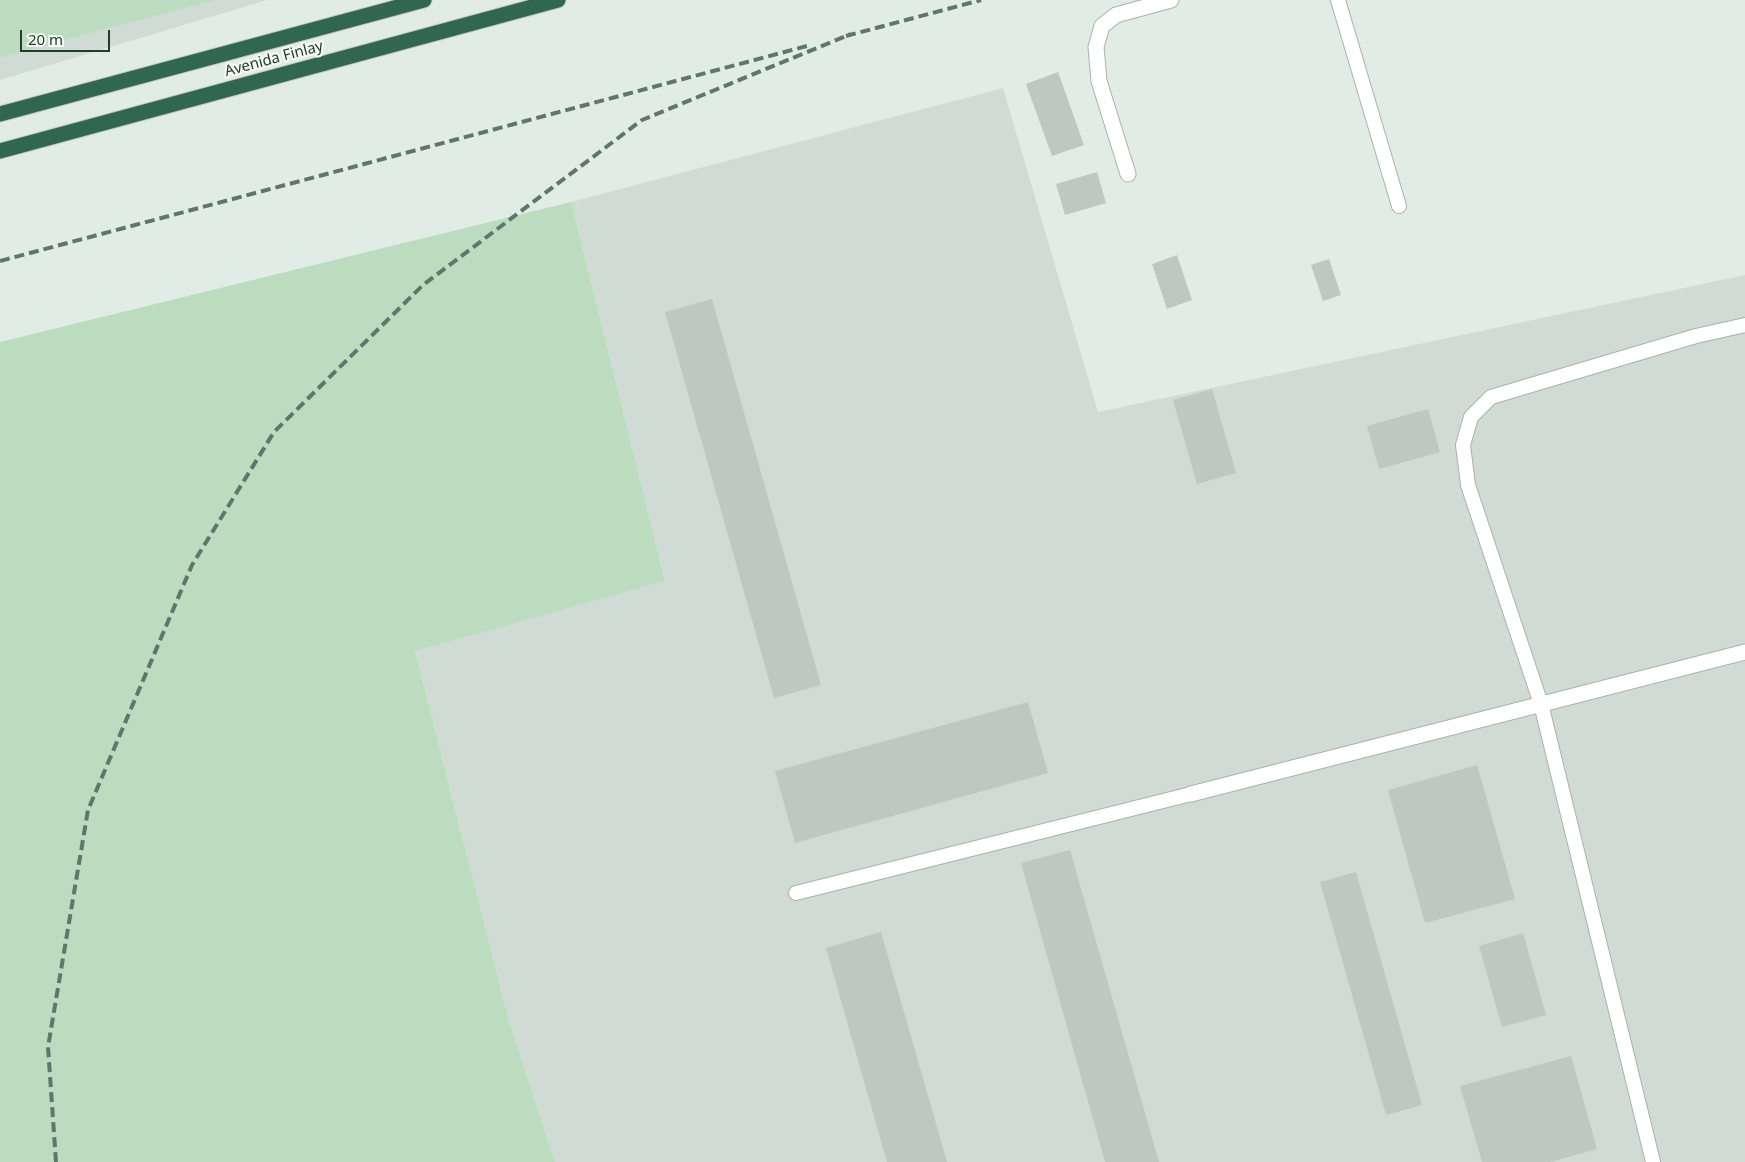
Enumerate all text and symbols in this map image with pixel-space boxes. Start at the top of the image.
scale bar [22,20,112,52]
text: 20 m [28,29,63,49]
street label: Avenida Finlay [223,37,325,81]

